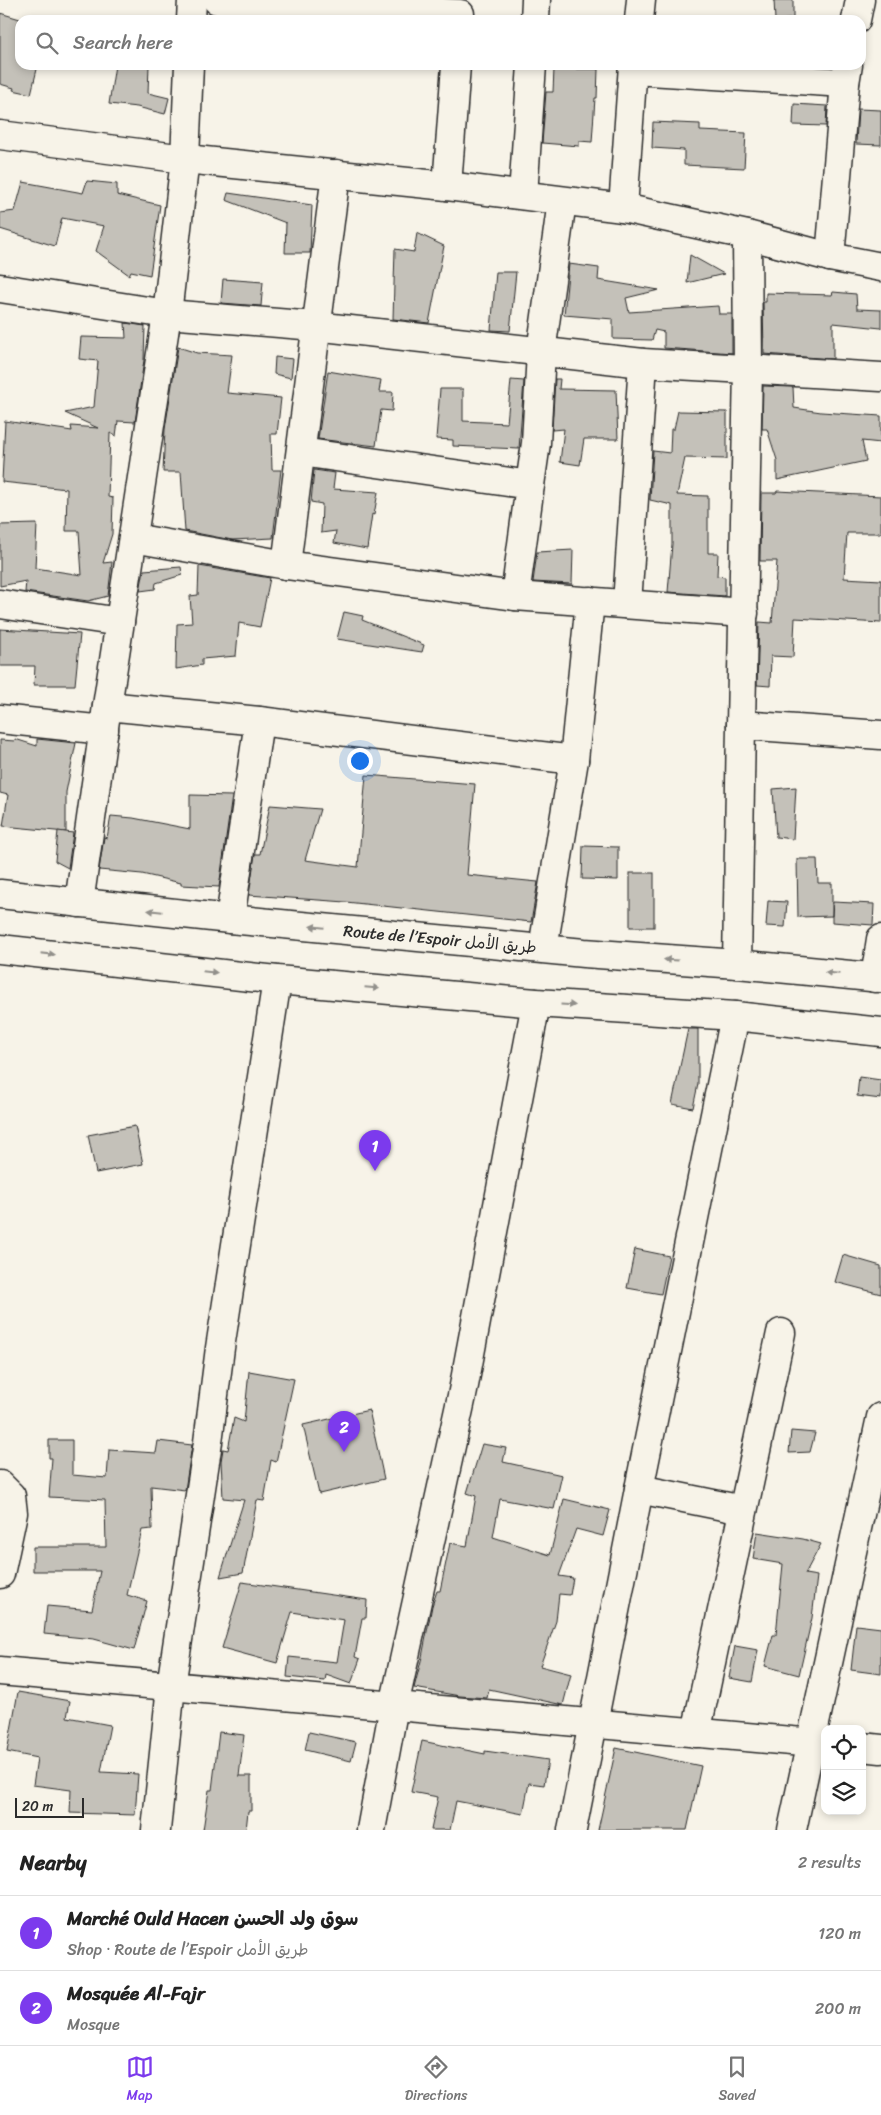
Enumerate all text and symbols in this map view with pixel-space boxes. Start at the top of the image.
search box [15,15,866,70]
text: Search here [73,26,173,59]
icon: search [33,29,61,57]
your location [347,748,373,774]
one-way arrow [147,907,163,915]
street label: Route de l’Espoir طريق الأمل [342,916,538,962]
one-way arrow [309,923,325,931]
one-way arrow [41,950,57,958]
one-way arrow [662,955,678,963]
one-way arrow [202,968,218,976]
one-way arrow [824,969,840,977]
one-way arrow [364,984,380,992]
one-way arrow [561,1001,577,1009]
pin: 1 [359,1130,391,1171]
pin: 2 [328,1411,360,1452]
map controls [821,1725,866,1815]
button: locate [821,1725,866,1770]
button: layers [821,1770,866,1815]
text: 20 m [22,1794,53,1819]
scale bar [15,1795,84,1818]
text: Nearby [20,1844,86,1882]
text: 2 results [798,1848,861,1877]
text: Marché Ould Hacen سوق ولد الحسن [67,1902,358,1935]
text: 1 [33,1919,39,1948]
text: 120 m [818,1919,861,1948]
text: Shop · Route de l’Espoir طريق الأمل [67,1935,308,1964]
text: Mosquée Al-Fajr [67,1977,205,2010]
text: 2 [31,1994,41,2023]
text: 200 m [815,1994,861,2023]
text: Mosque [67,2010,120,2039]
tab: Map [126,2053,154,2108]
tab: Directions [405,2053,467,2108]
tab: Saved [719,2053,755,2108]

